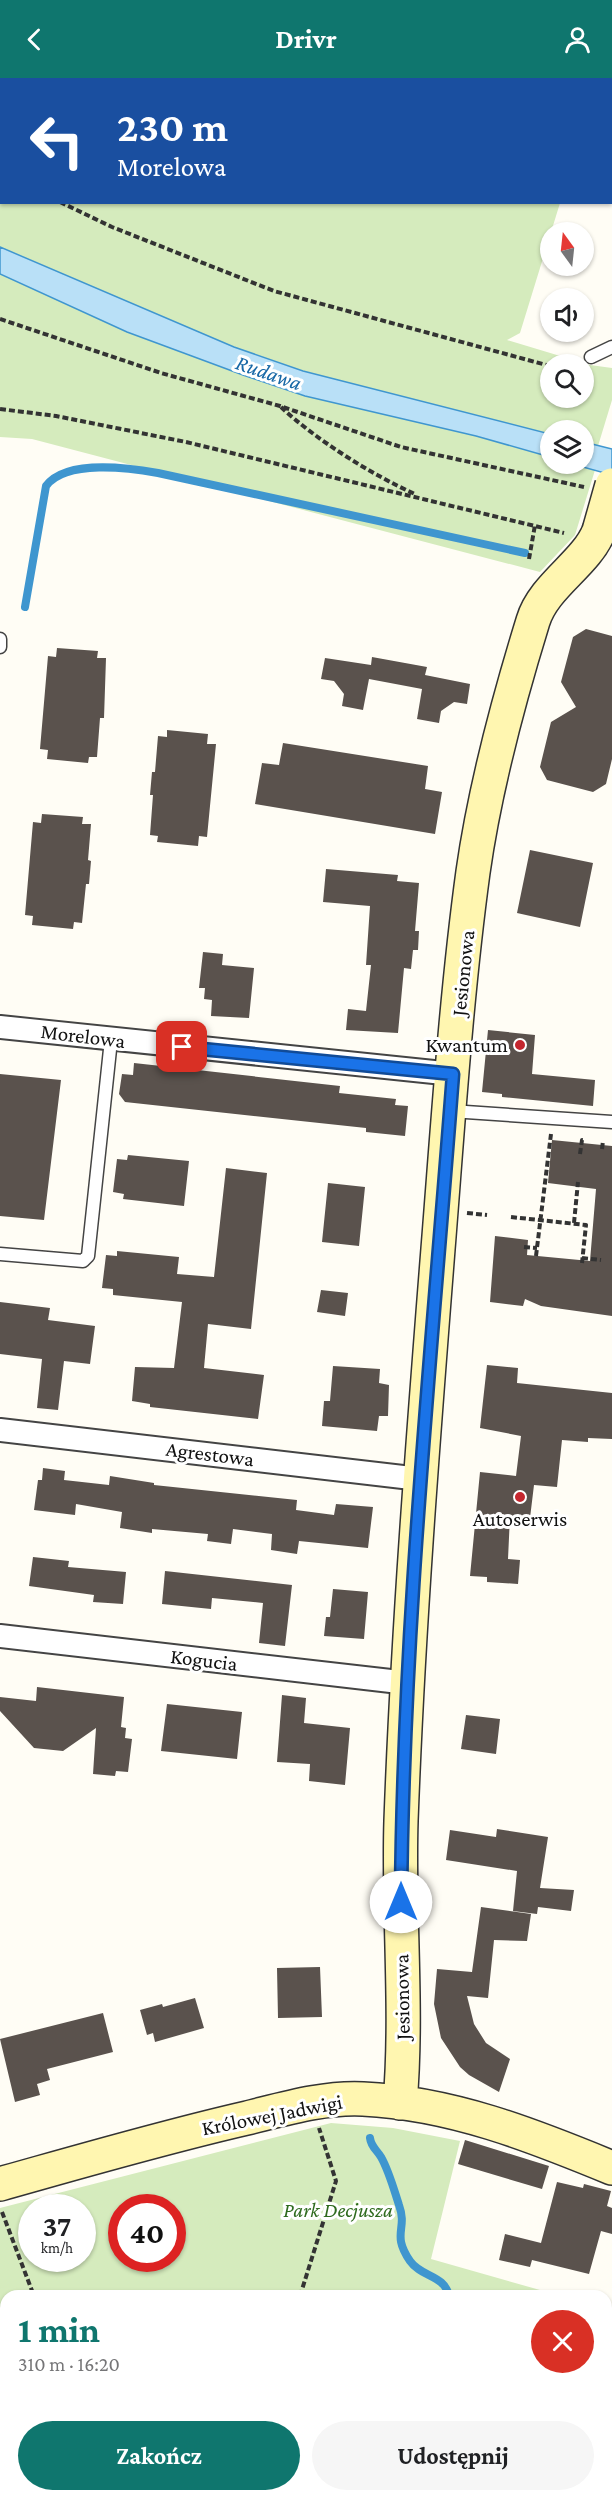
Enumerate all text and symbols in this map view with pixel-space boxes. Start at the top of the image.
icon: back [18,23,51,56]
icon: person [561,23,594,56]
text: Drivr [275,24,337,54]
icon: left [18,102,96,180]
text: 230 m [117,103,228,150]
text: Morelowa [117,152,226,182]
north arrow [540,222,594,276]
map controls [540,222,594,474]
button: sound [540,288,594,342]
water label: Rudawa [233,350,305,395]
button: search [540,354,594,408]
button: layers [540,420,594,474]
street label: Jesionowa [446,929,479,1019]
street label: Morelowa [39,1019,127,1053]
pin [156,1021,207,1072]
icon: arrive [165,1030,198,1063]
place label: Kwantum [425,1033,508,1057]
marker: Kwantum [513,1038,527,1052]
street label: Agrestowa [165,1437,256,1471]
marker: Autoserwis [513,1490,527,1504]
place label: Autoserwis [473,1507,567,1531]
street label: Kogucia [169,1644,239,1676]
position arrow [369,1870,433,1934]
street label: Jesionowa [389,1953,415,2042]
street label: Królowej Jadwigi [200,2090,345,2140]
speed limit sign: 40 [108,2194,186,2272]
park label: Park Decjusza [283,2198,393,2222]
text: 37 [43,2209,71,2242]
text: km/h [41,2240,73,2256]
text: 1 min [18,2310,100,2350]
button: close [531,2310,594,2373]
text: 310 m · 16:20 [18,2353,120,2375]
button: Zakończ [18,2421,300,2490]
button: Udostępnij [312,2421,594,2490]

